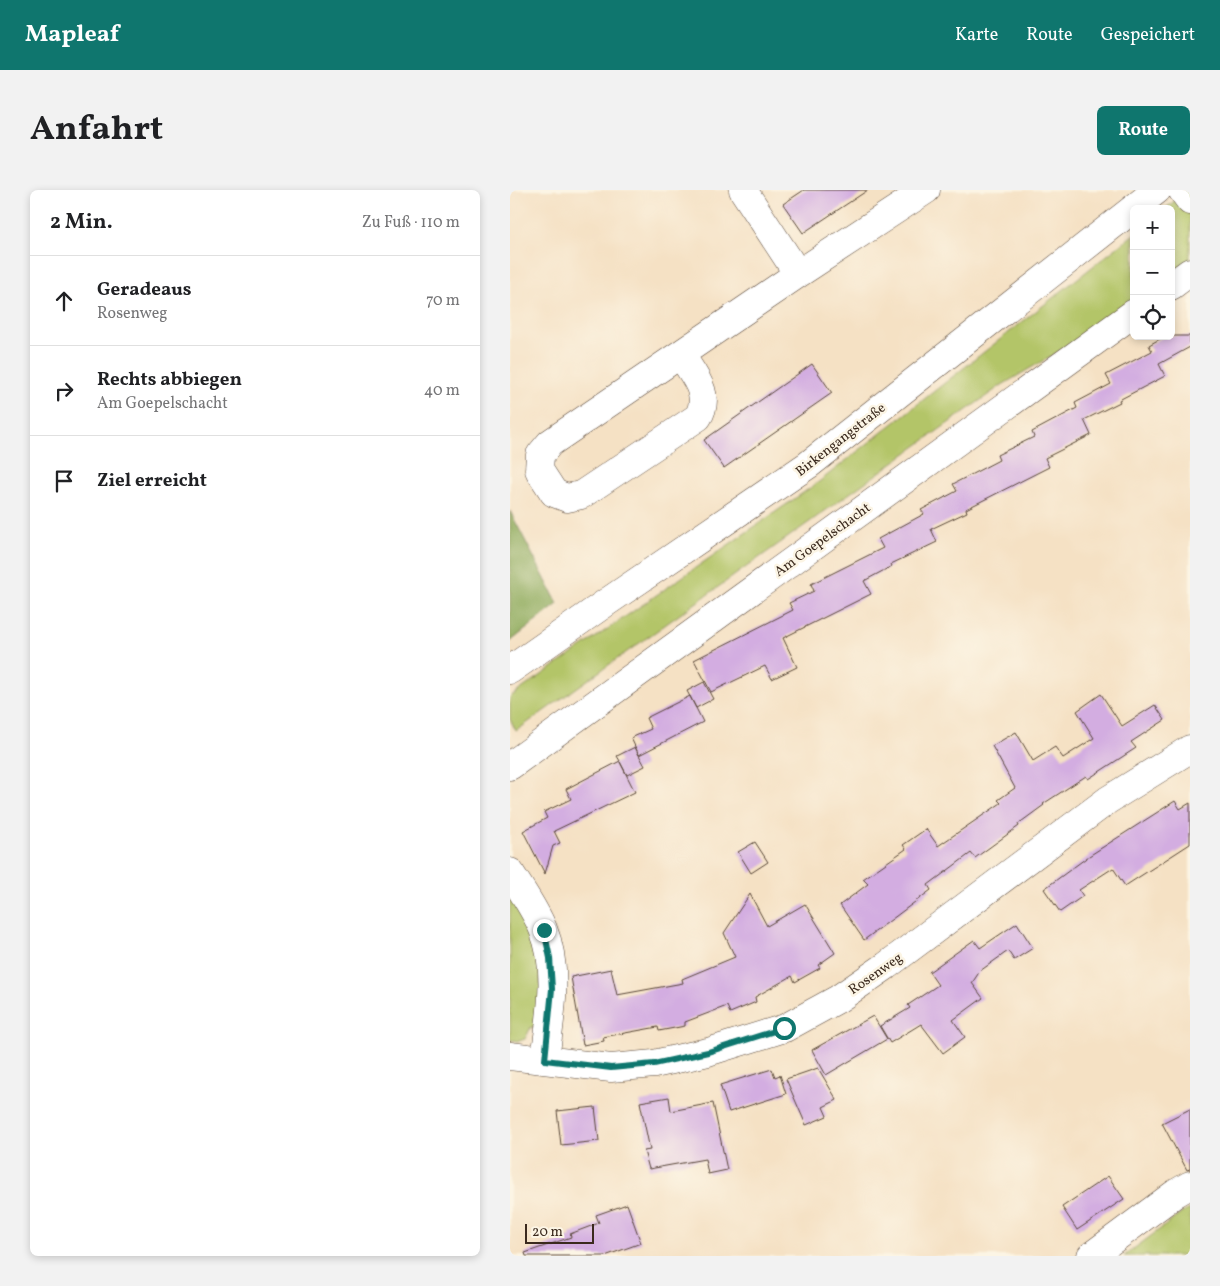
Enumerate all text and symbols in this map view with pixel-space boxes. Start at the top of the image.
text: Mapleaf [25,18,119,52]
text: Karte [955,23,998,48]
text: Route [1026,23,1073,48]
text: Gespeichert [1101,23,1195,48]
text: Anfahrt [30,106,163,154]
button: Route [1097,106,1190,155]
map controls [1130,205,1175,340]
button: + [1130,205,1175,250]
text: 2 Min. [50,208,113,237]
text: Zu Fuß · 110 m [362,212,460,234]
button: − [1130,250,1175,295]
text: Geradeaus [97,277,192,303]
icon: ahead [50,287,78,315]
text: 70 m [426,290,460,312]
button: locate [1130,295,1175,340]
text: Rosenweg [97,303,167,325]
text: Rechts abbiegen [97,367,242,393]
icon: right [50,377,78,405]
text: 40 m [424,380,460,402]
text: Am Goepelschacht [97,393,228,415]
street label: Birkengangstraße [792,399,890,481]
icon: arrive [50,467,78,495]
text: Ziel erreicht [97,468,207,494]
street label: Am Goepelschacht [771,499,875,582]
route end [533,919,556,942]
street label: Rosenweg [845,949,907,1000]
route start [773,1017,796,1040]
scale bar [525,1221,594,1244]
text: 20 m [532,1223,563,1242]

